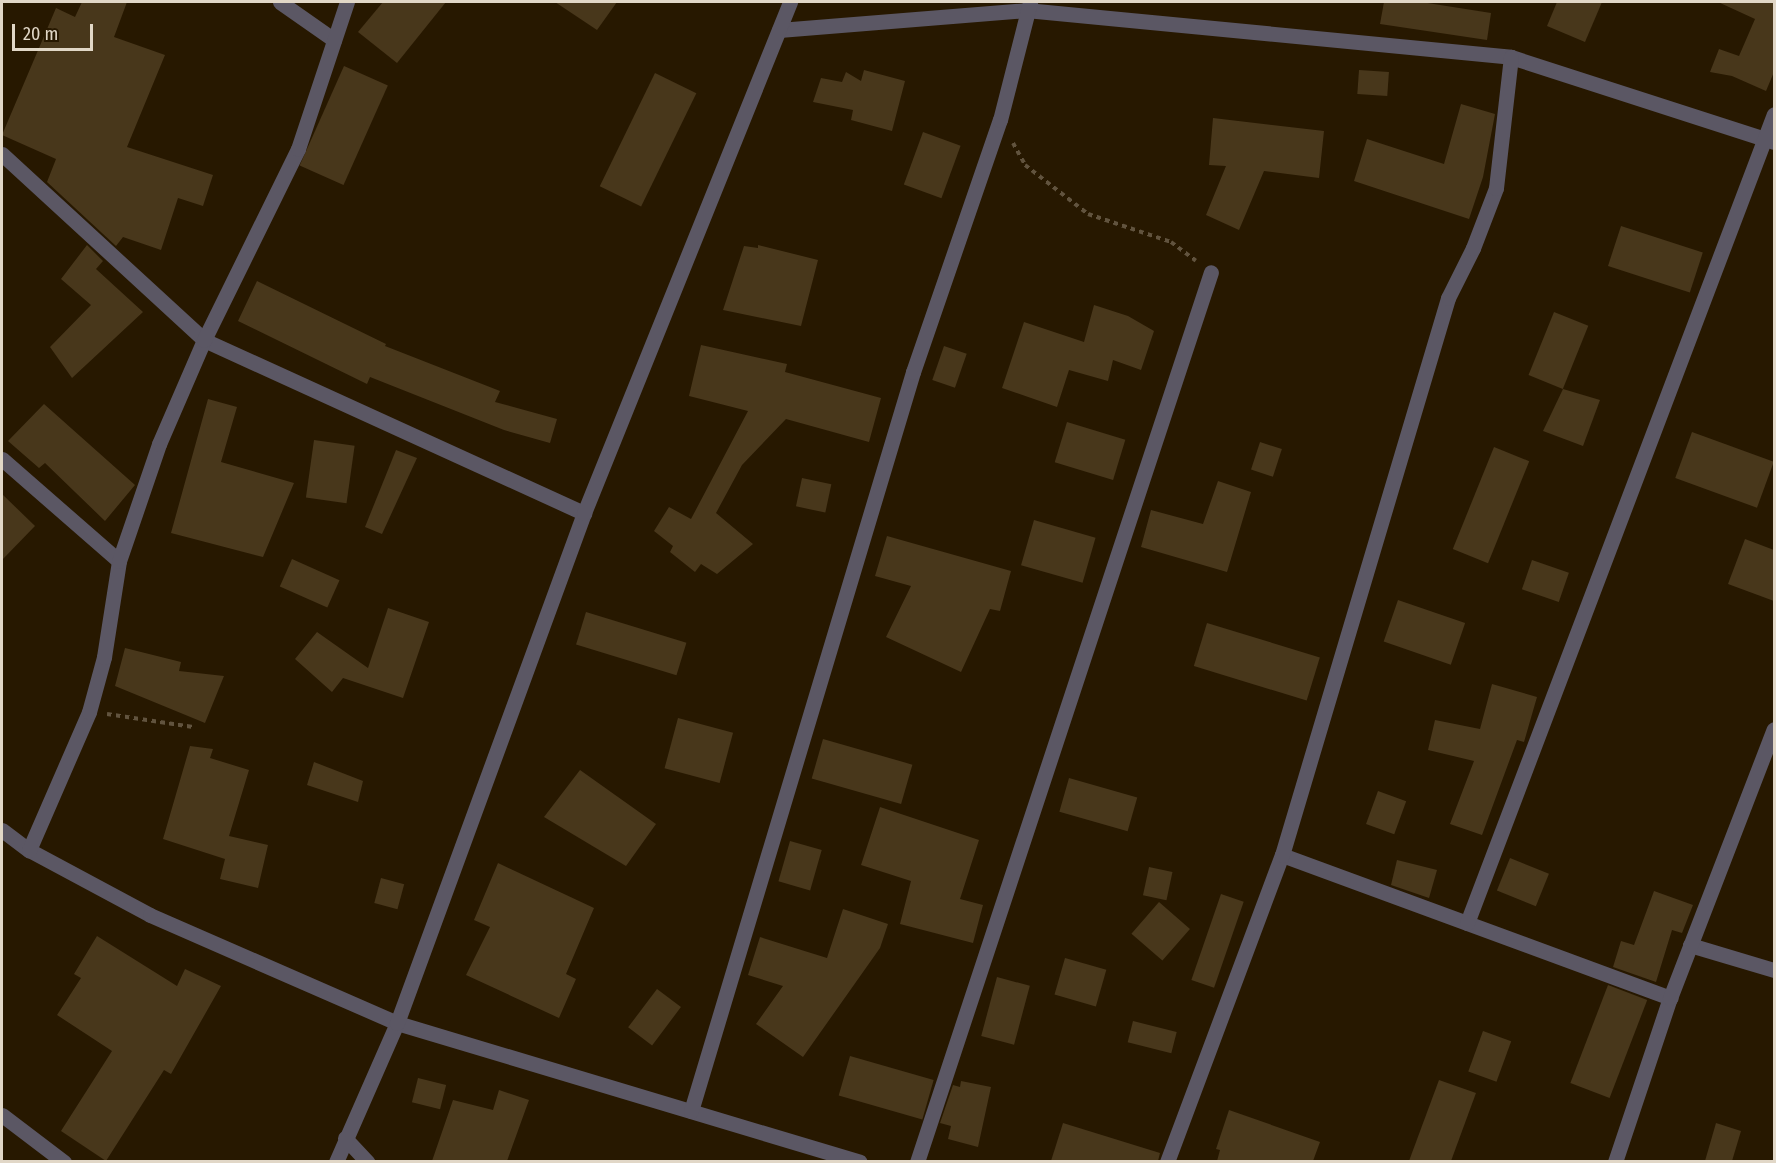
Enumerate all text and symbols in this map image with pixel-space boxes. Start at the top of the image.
scale bar [15,12,96,50]
text: 20 m [23,23,58,45]

